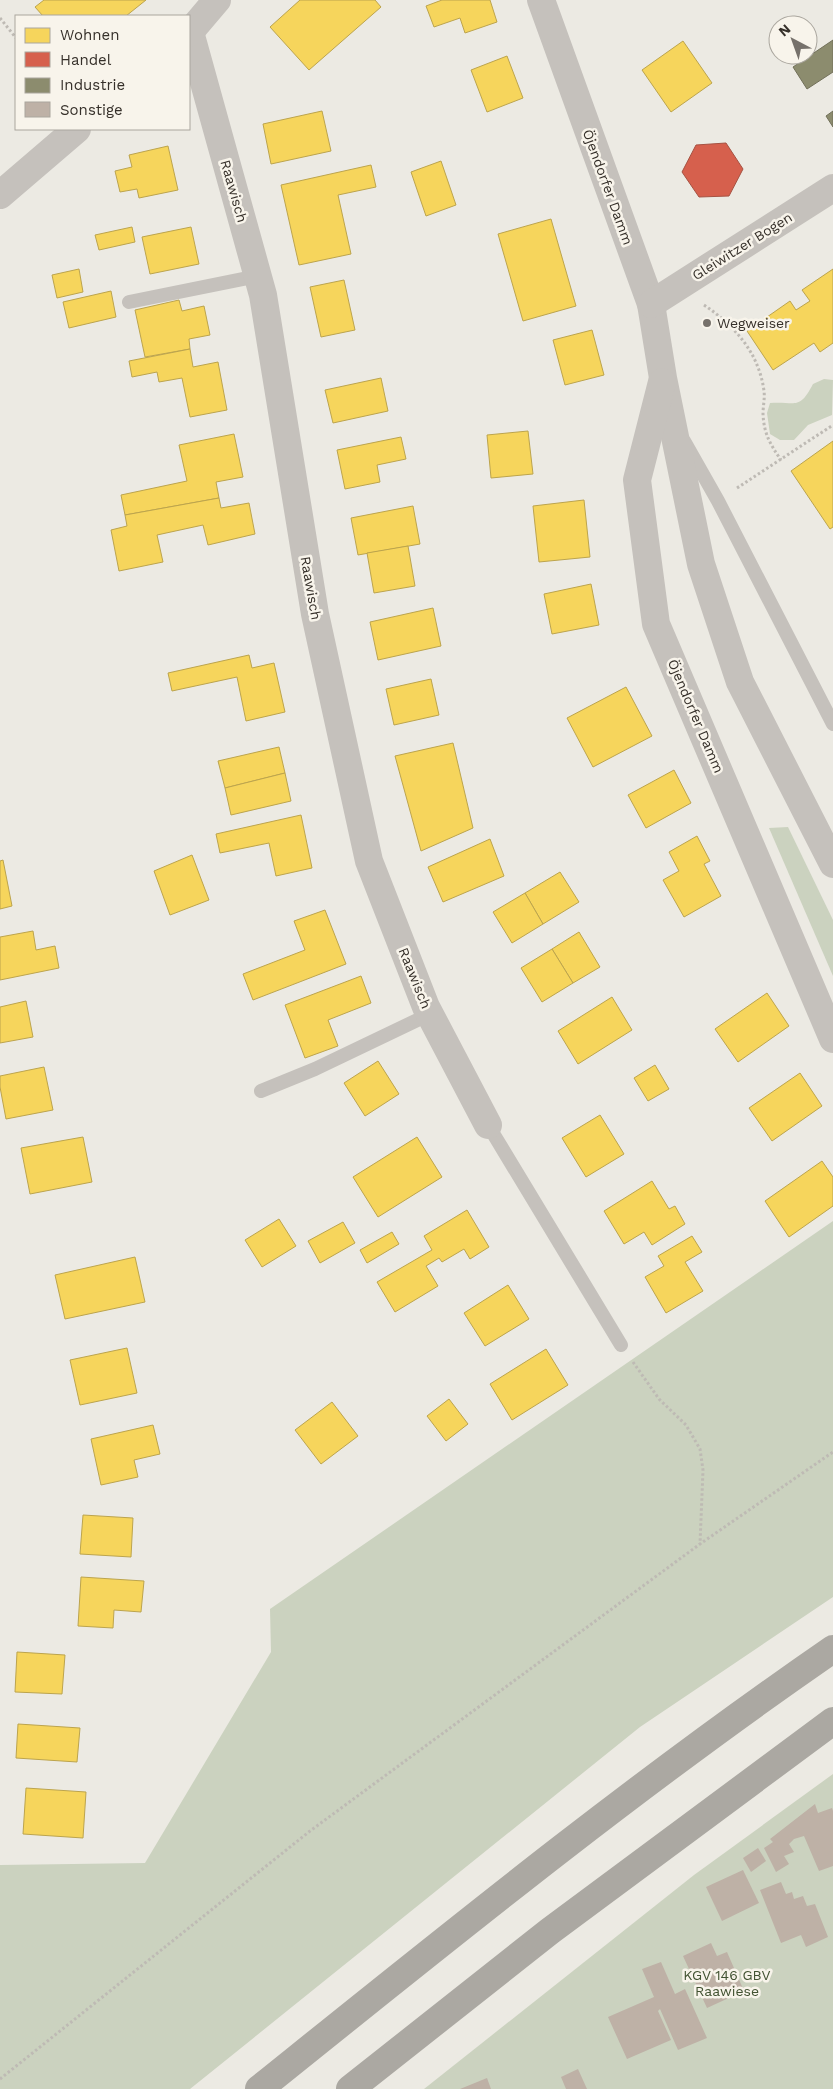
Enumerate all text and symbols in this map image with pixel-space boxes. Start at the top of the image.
legend [15,15,190,130]
north arrow [768,15,818,65]
text: N [775,21,794,40]
text: Wohnen [60,26,119,44]
text: Handel [60,51,112,69]
text: Industrie [60,76,125,94]
text: Sonstige [60,101,123,119]
street label: Öjendorfer Damm [580,127,636,247]
street label: Raawisch [217,158,251,224]
street label: Gleiwitzer Bogen [689,209,795,283]
place label: Wegweiser [717,315,790,331]
marker: Wegweiser [701,317,713,329]
street label: Raawisch [298,555,324,621]
street label: Öjendorfer Damm [665,657,727,775]
street label: Raawisch [396,945,434,1011]
park label: KGV 146 GBV Raawiese [683,1967,771,1999]

